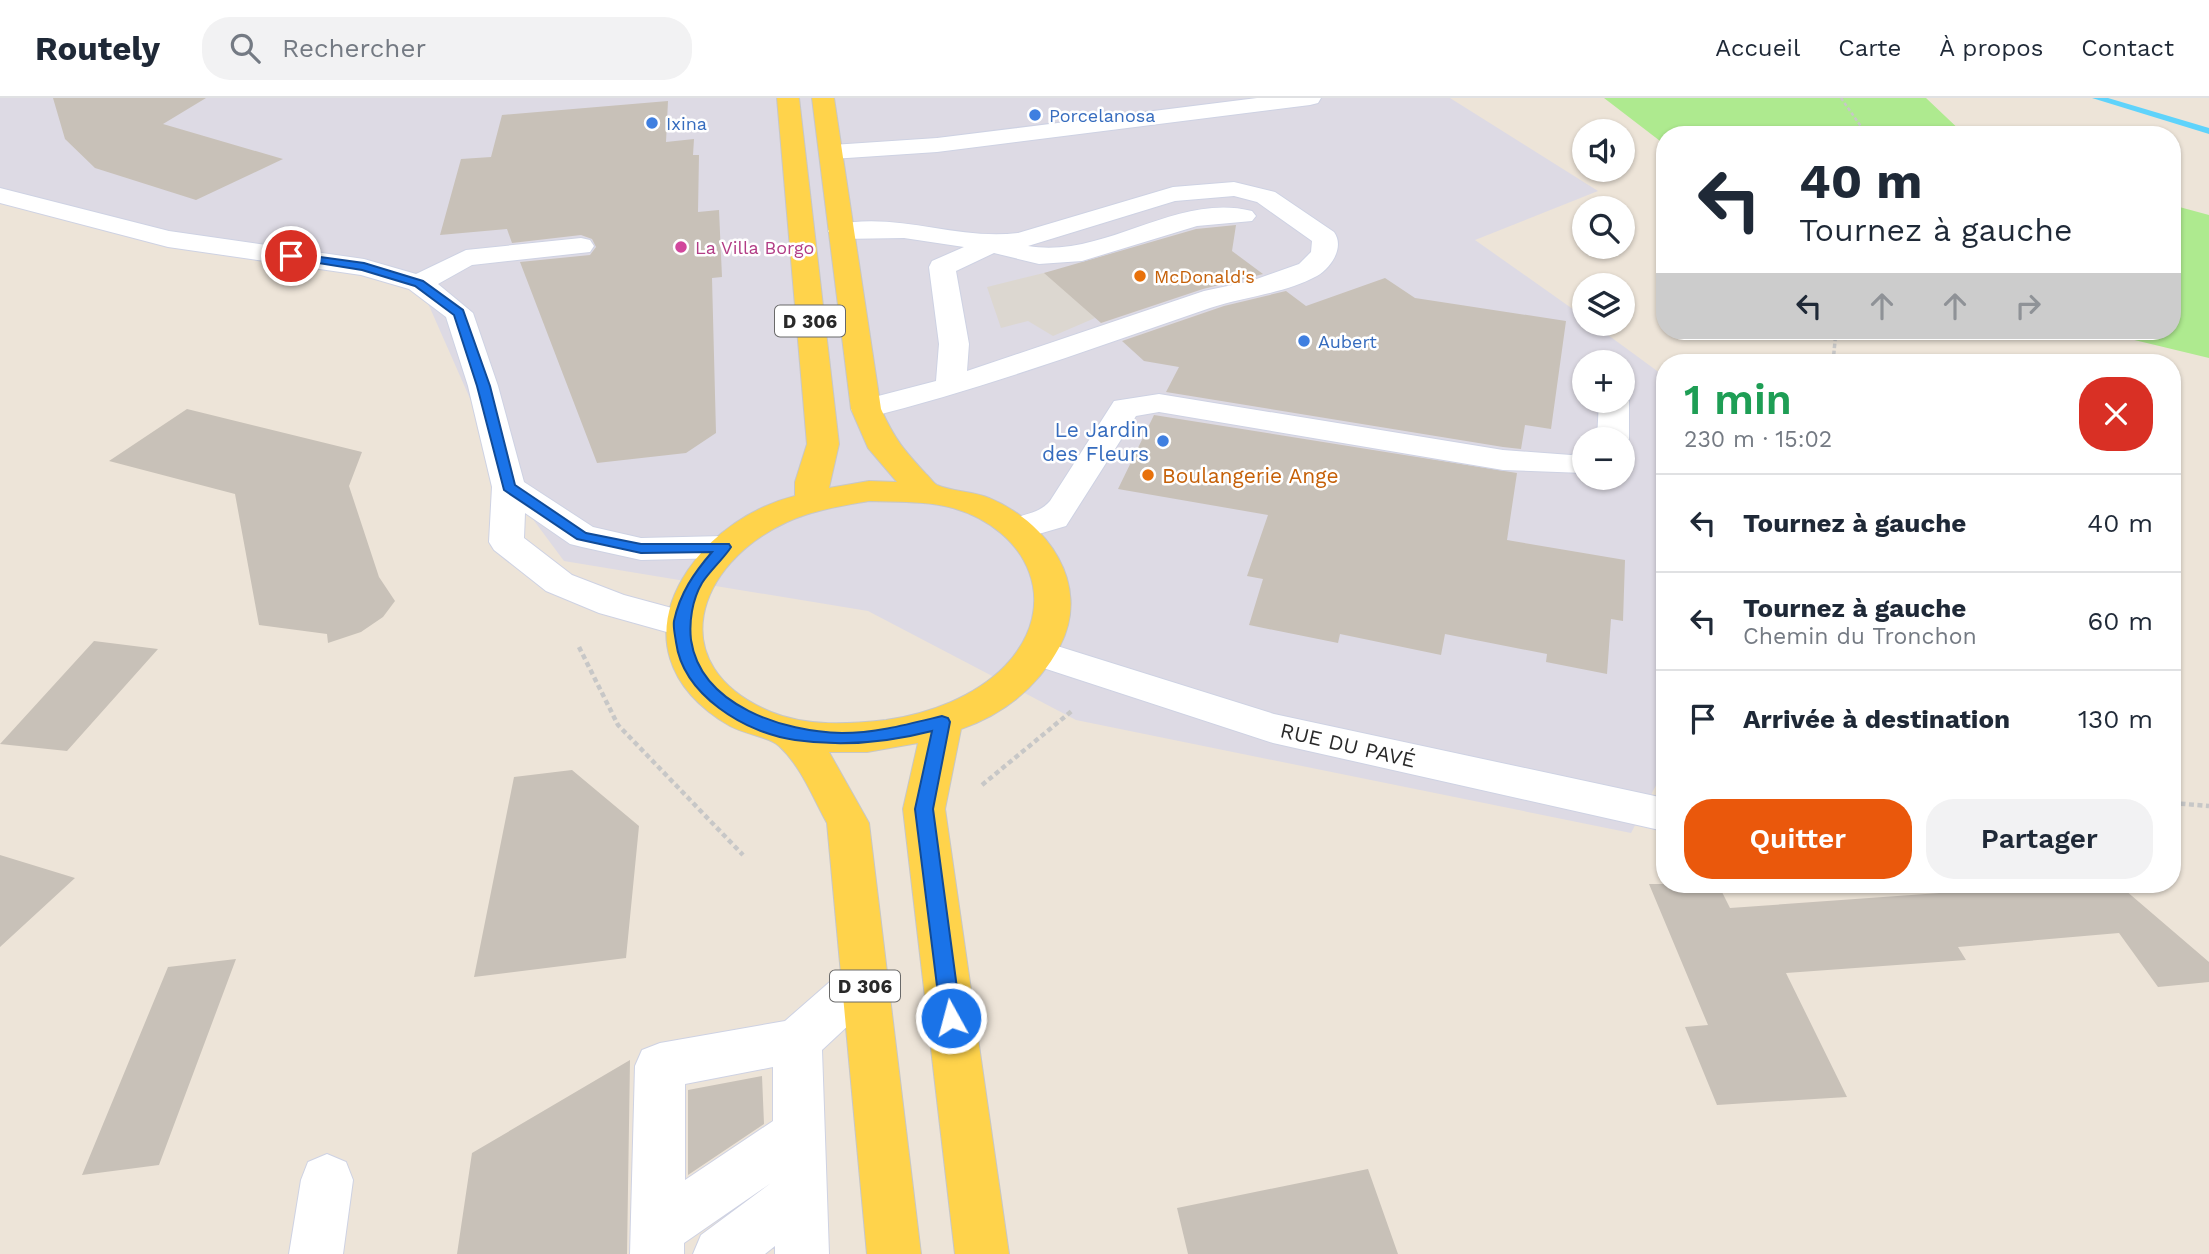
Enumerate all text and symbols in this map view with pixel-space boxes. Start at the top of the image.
search box [202,17,692,80]
text: Routely [35,29,160,68]
icon: search [226,29,264,67]
text: Rechercher [282,33,426,63]
text: Accueil [1715,34,1800,62]
text: Carte [1838,34,1901,62]
text: À propos [1939,34,2043,62]
text: Contact [2081,34,2174,62]
place label: Porcelanosa [1049,105,1155,126]
marker: Porcelanosa [1027,107,1043,123]
place label: Ixina [666,113,707,134]
marker: Ixina [644,115,660,131]
map controls [1572,119,1635,490]
button: sound [1572,119,1635,182]
text: 40 m [1799,152,1922,210]
icon: left [1684,154,1775,245]
button: search [1572,196,1635,259]
text: Tournez à gauche [1799,211,2072,249]
pin [261,226,321,286]
icon: arrive [272,237,310,275]
place label: La Villa Borgo [695,237,814,258]
marker: La Villa Borgo [673,239,689,255]
place label: McDonald's [1154,266,1255,287]
marker: McDonald's [1132,268,1148,284]
button: layers [1572,273,1635,336]
icon: left [1790,287,1828,325]
icon: ahead [1863,287,1901,325]
icon: ahead [1936,287,1974,325]
icon: right [2009,287,2047,325]
road number: D 306 [775,306,845,336]
place label: Aubert [1318,331,1377,352]
marker: Aubert [1296,333,1312,349]
button: + [1572,350,1635,413]
text: 1 min [1684,375,1792,424]
button: close [2079,377,2153,451]
place label: Le Jardin des Fleurs [1042,417,1149,466]
text: 230 m · 15:02 [1684,426,1832,453]
button: − [1572,427,1635,490]
marker: Le Jardin des Fleurs [1155,433,1171,449]
place label: Boulangerie Ange [1162,463,1339,488]
marker: Boulangerie Ange [1140,467,1156,483]
icon: left [1684,504,1722,542]
text: Tournez à gauche [1743,508,1966,538]
text: 40 m [2087,508,2153,538]
text: Tournez à gauche [1743,593,1966,623]
icon: left [1684,602,1722,640]
text: 60 m [2087,606,2153,636]
text: Chemin du Tronchon [1743,623,1977,650]
icon: arrive [1684,700,1722,738]
text: Arrivée à destination [1743,704,2010,734]
text: 130 m [2078,704,2153,734]
street label: RUE DU PAVÉ [1278,717,1418,773]
button: Quitter [1684,799,1912,879]
button: Partager [1926,799,2153,879]
road number: D 306 [830,971,900,1002]
position arrow [914,981,988,1055]

